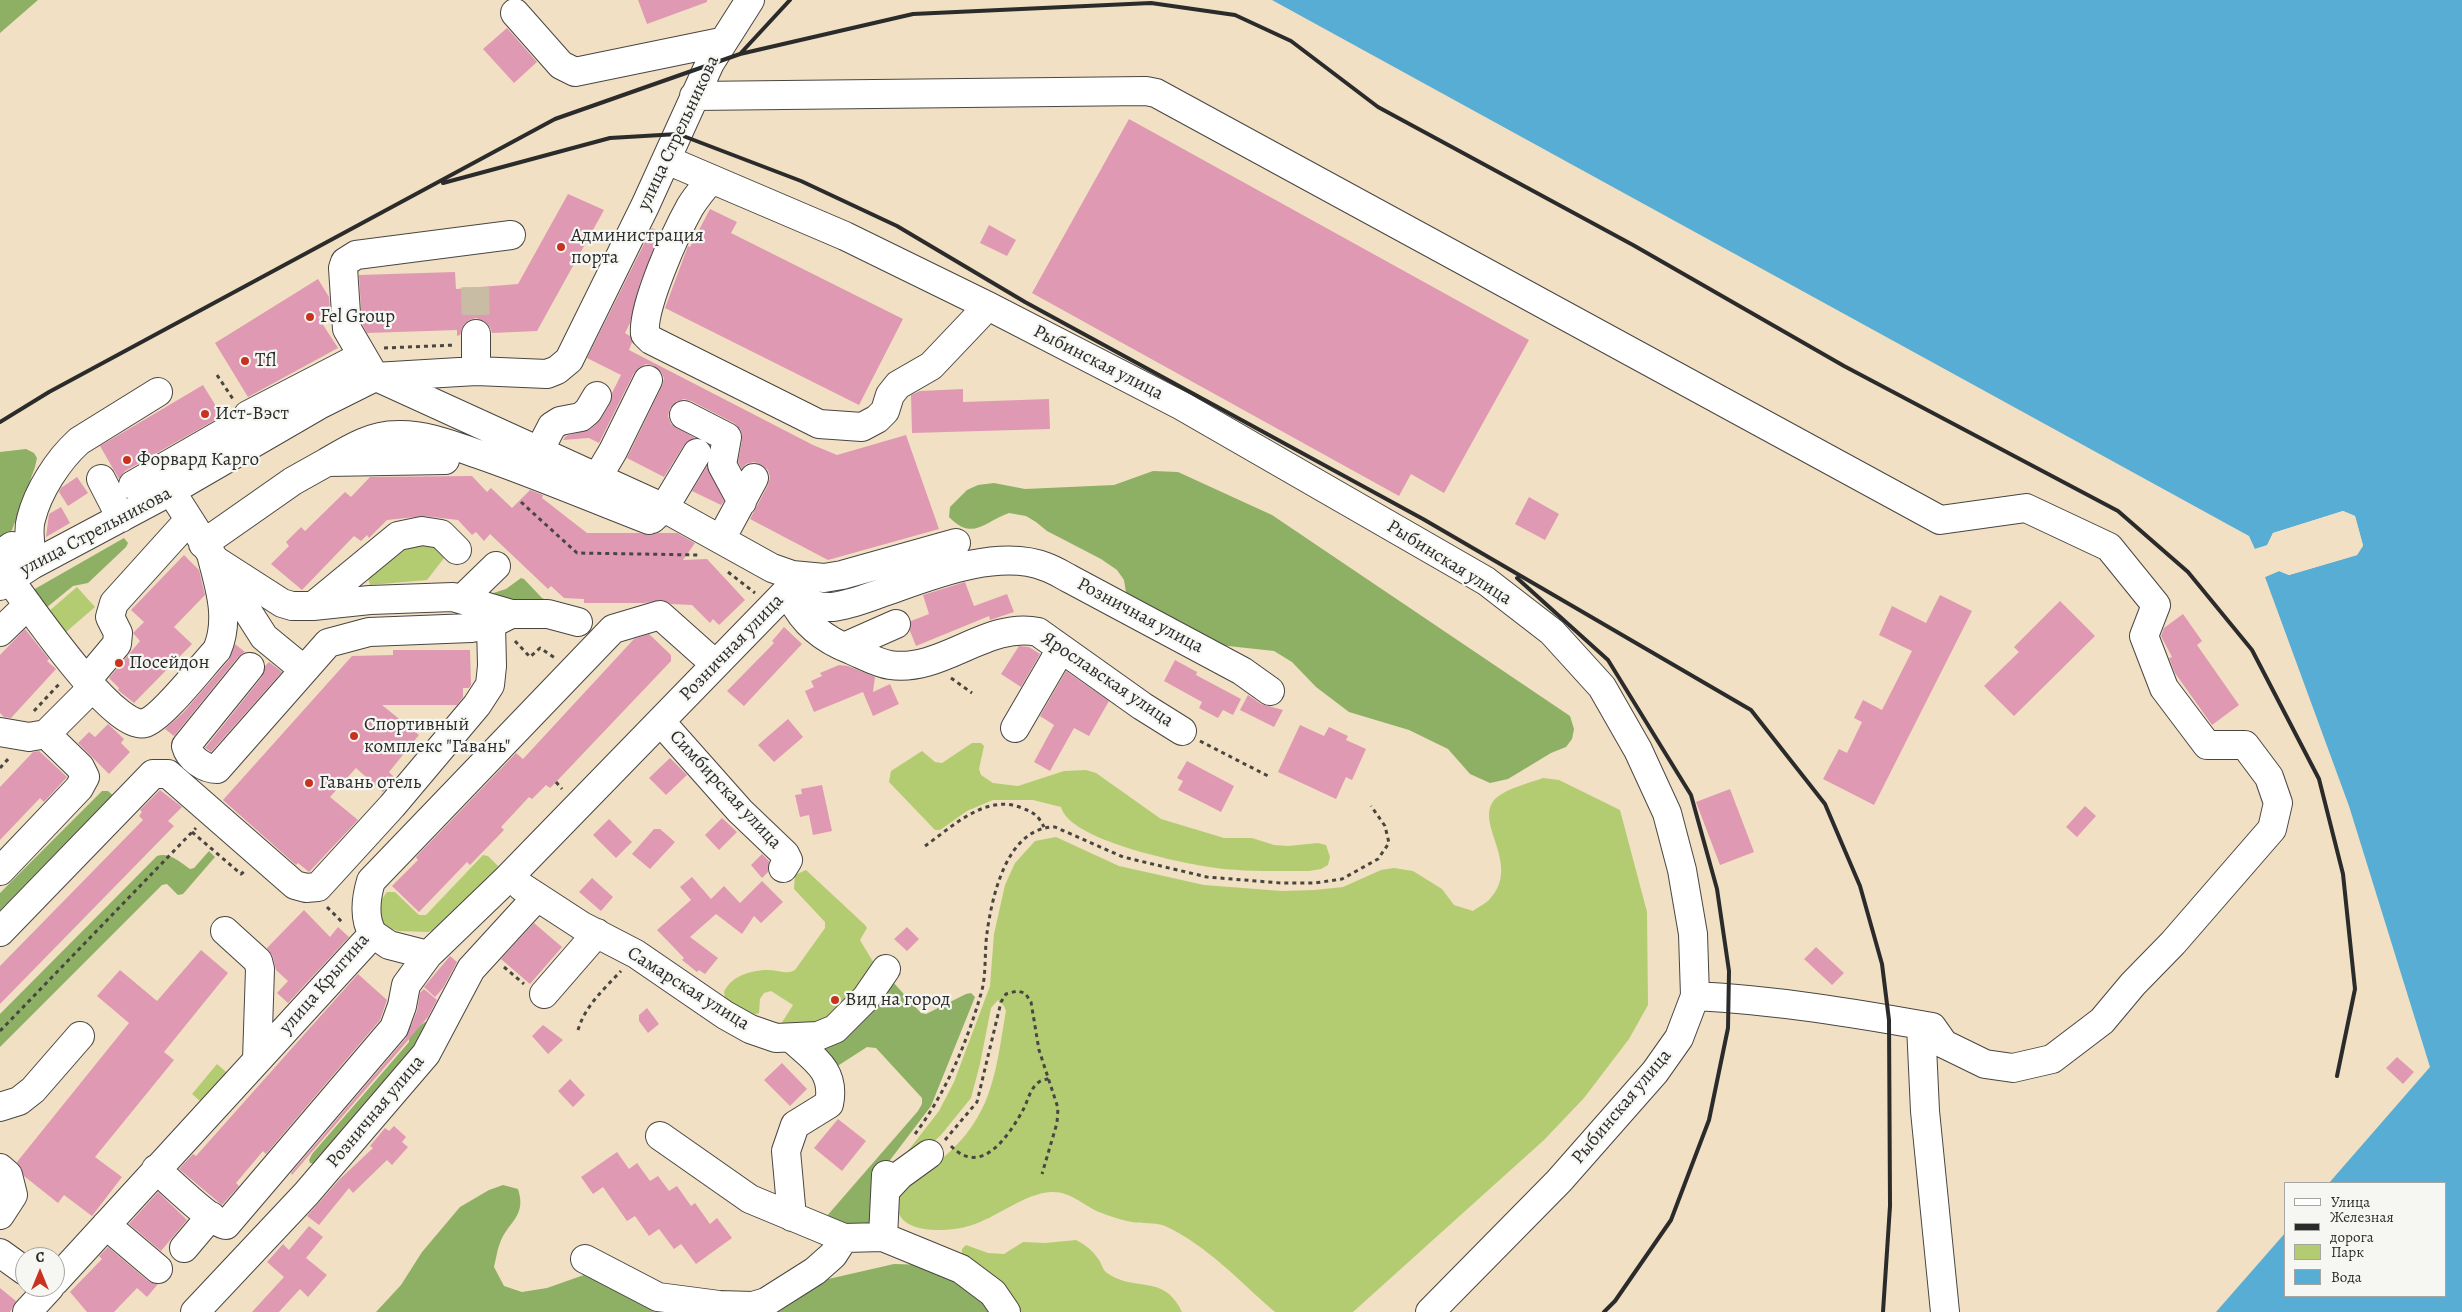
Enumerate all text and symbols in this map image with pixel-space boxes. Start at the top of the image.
street label: улица Стрельникова [633,52,725,214]
place label: Администрация порта [571,225,704,269]
marker: Администрация порта [555,241,567,253]
place label: Fel Group [320,306,395,328]
marker: Fel Group [304,311,316,323]
street label: Рыбинская улица [1029,320,1167,406]
place label: Tfl [255,350,276,372]
marker: Tfl [239,355,251,367]
place label: Ист-Вэст [215,403,289,425]
marker: Ист-Вэст [199,408,211,420]
place label: Форвард Карго [137,449,259,471]
marker: Форвард Карго [121,454,133,466]
street label: улица Стрельникова [16,482,176,582]
street label: Рыбинская улица [1382,515,1516,611]
street label: Розничная улица [1073,573,1207,659]
street label: Розничная улица [675,590,789,706]
street label: Ярославская улица [1037,627,1177,733]
place label: Посейдон [129,652,209,674]
marker: Посейдон [113,657,125,669]
place label: Спортивный комплекс "Гавань" [364,714,510,758]
street label: Симбирская улица [664,726,786,854]
marker: Спортивный комплекс "Гавань" [348,730,360,742]
place label: Гавань отель [319,772,421,794]
marker: Гавань отель [303,777,315,789]
street label: улица Крыгина [275,929,375,1039]
street label: Самарская улица [623,942,753,1036]
place label: Вид на город [845,989,950,1011]
marker: Вид на город [829,994,841,1006]
street label: Рыбинская улица [1567,1045,1677,1169]
street label: Розничная улица [322,1051,430,1173]
legend [2284,1182,2447,1297]
text: Улица [2331,1192,2370,1212]
text: Железная дорога [2330,1207,2394,1247]
text: Парк [2331,1242,2364,1262]
north arrow [15,1247,65,1297]
text: С [36,1248,44,1267]
text: Вода [2331,1267,2362,1287]

